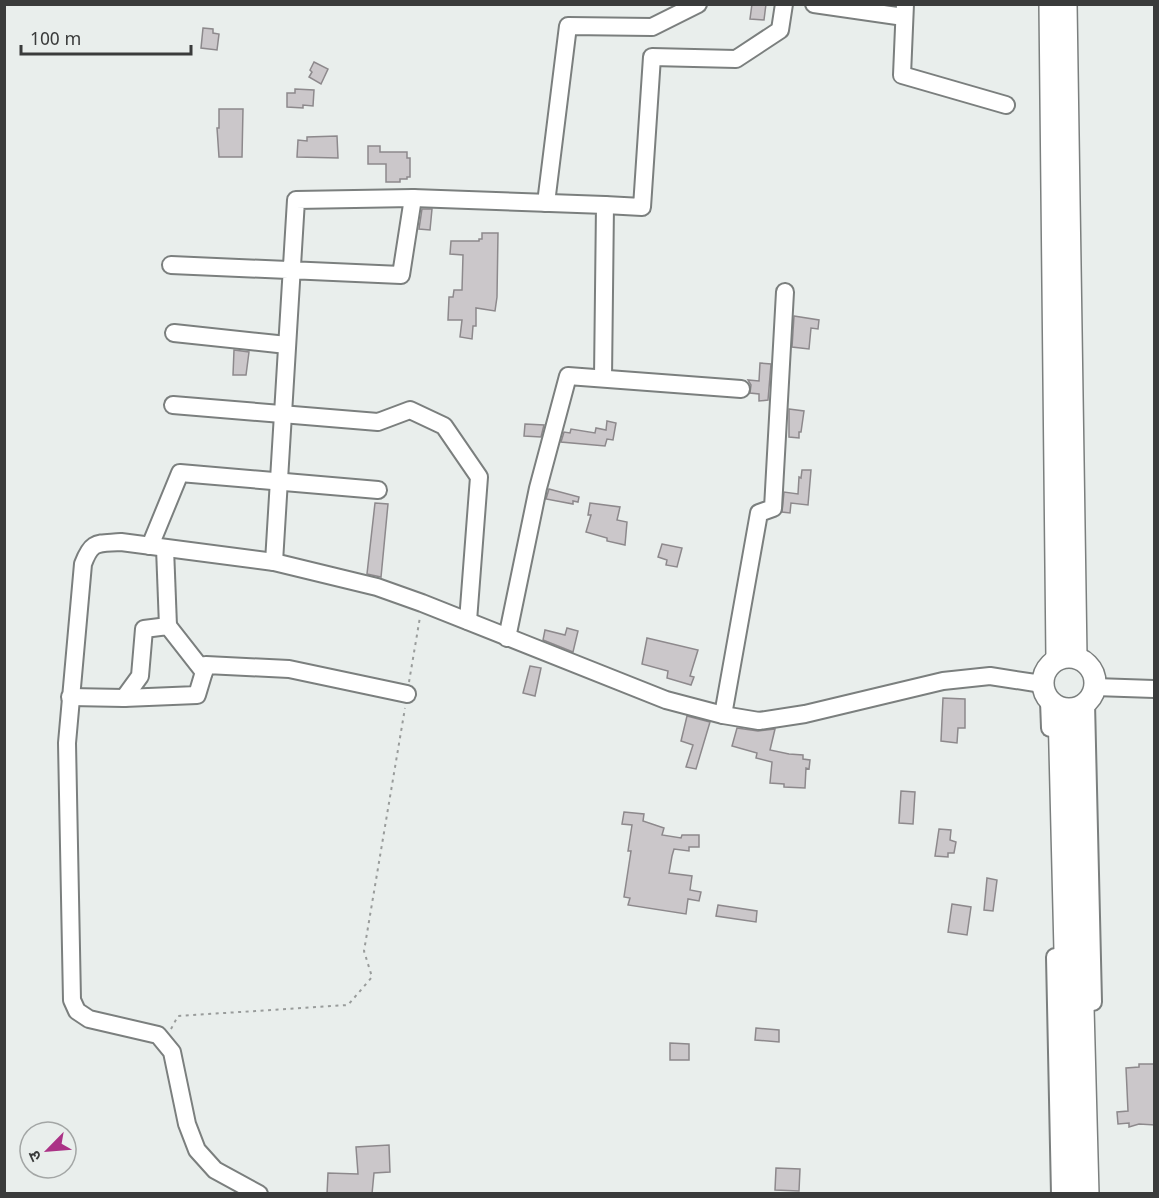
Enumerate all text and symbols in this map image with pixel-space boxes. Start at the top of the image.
scale bar [21,18,190,56]
text: 100 m [30,29,81,52]
north arrow [18,1120,78,1180]
text: उ [25,1146,48,1164]

